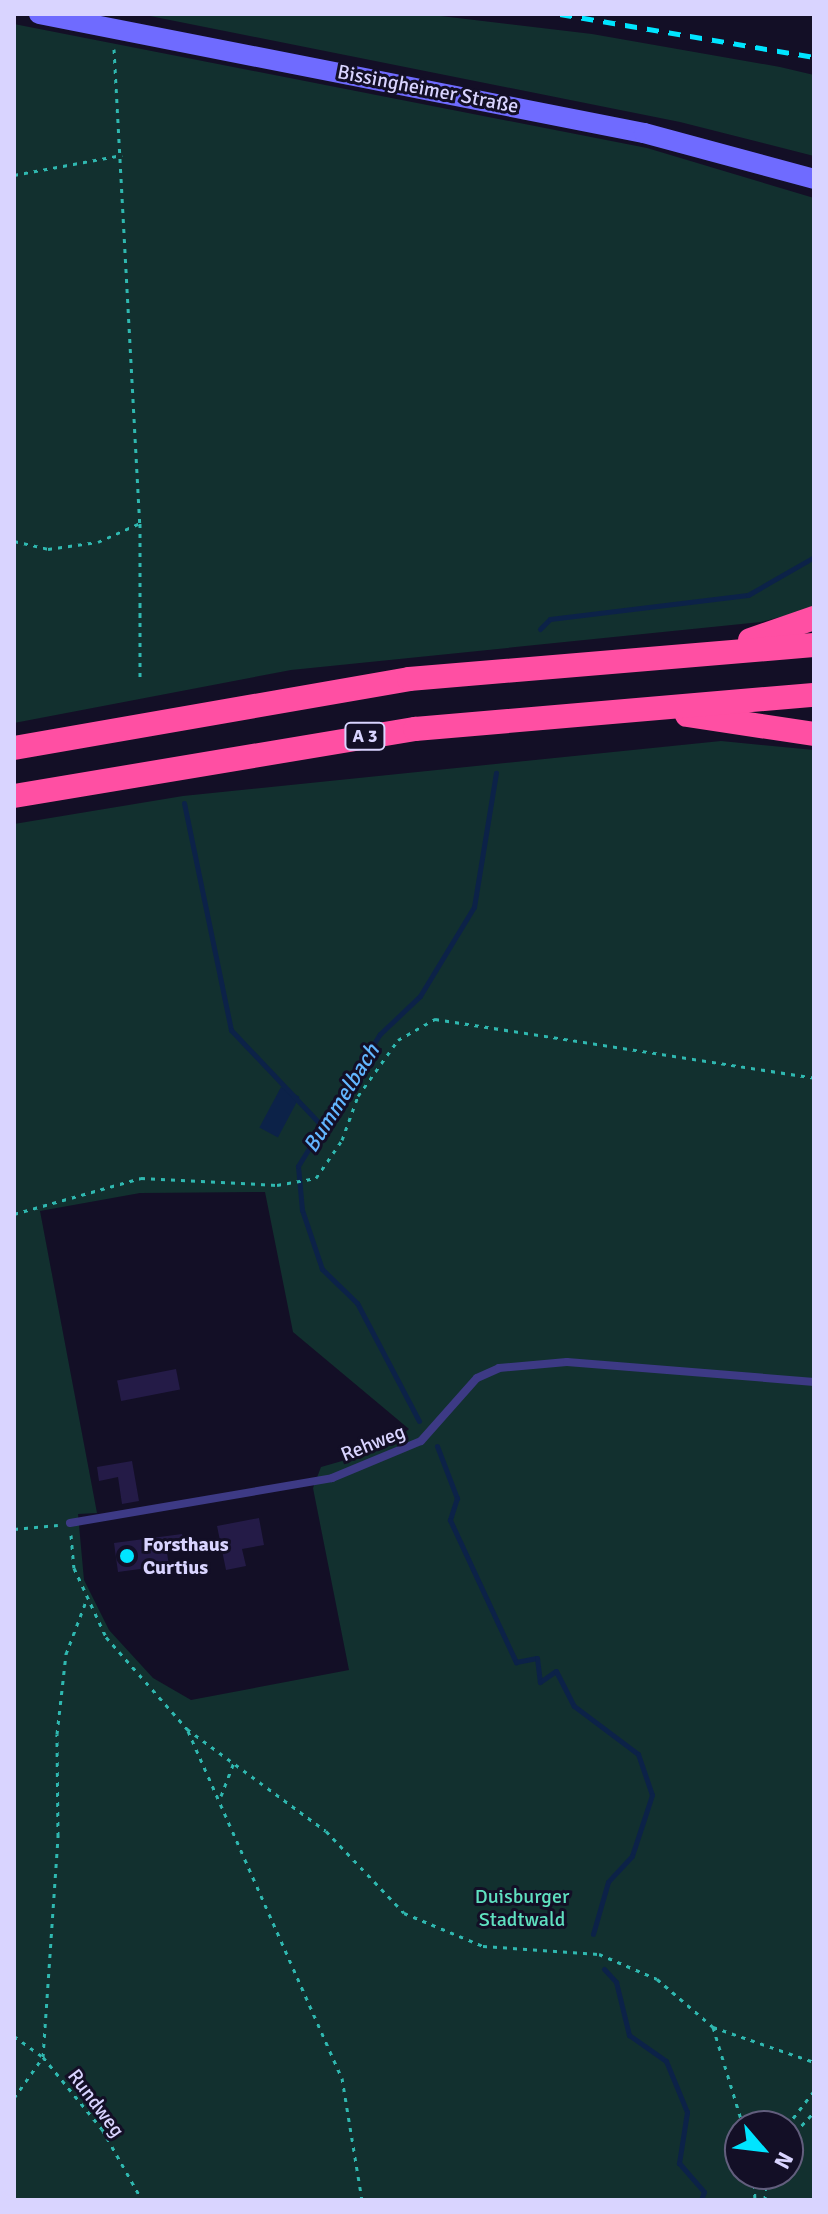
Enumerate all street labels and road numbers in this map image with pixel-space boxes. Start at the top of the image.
street label: Bissingheimer Straße [335,60,521,118]
road number: A 3 [343,722,387,750]
street label: Rehweg [337,1419,409,1467]
street label: Rundweg [63,2064,129,2142]

